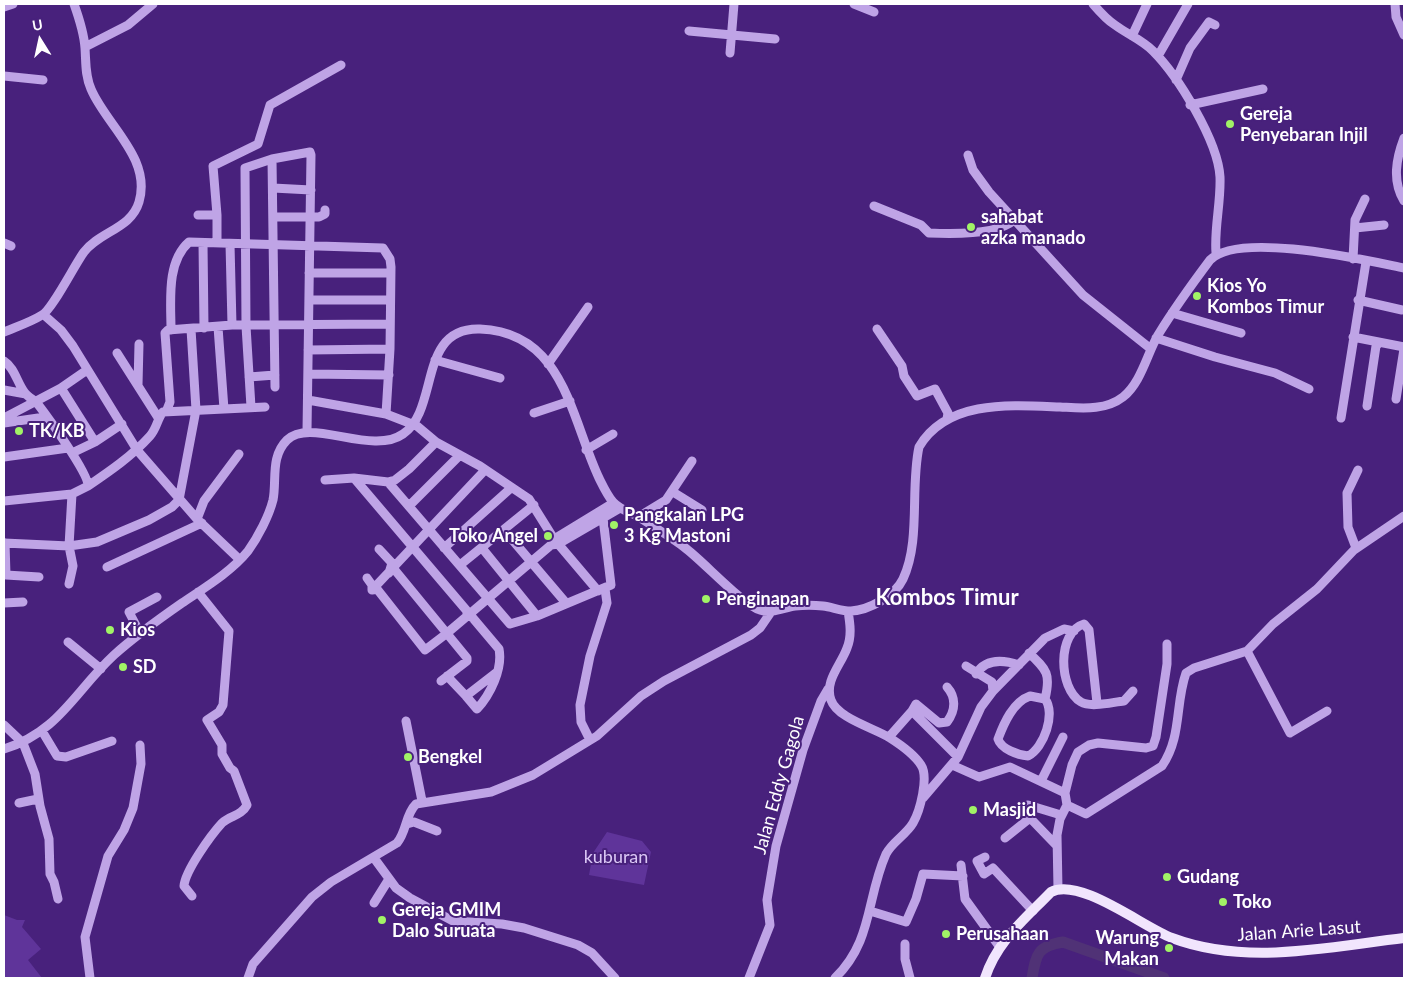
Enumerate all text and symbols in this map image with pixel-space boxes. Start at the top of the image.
north arrow [15,15,65,65]
text: U [31,15,44,34]
place label: Gereja Penyebaran Injil [1240,103,1368,146]
marker: Gereja Penyebaran Injil [1224,118,1236,130]
place label: sahabat azka manado [981,206,1086,248]
marker: sahabat azka manado [965,221,977,233]
place label: Kios Yo Kombos Timur [1207,275,1324,318]
marker: Kios Yo Kombos Timur [1191,290,1203,302]
place label: TK/KB [29,420,85,442]
marker: TK/KB [13,425,25,437]
place label: Pangkalan LPG 3 Kg Mastoni [624,504,744,546]
marker: Pangkalan LPG 3 Kg Mastoni [608,519,620,531]
place label: Toko Angel [449,525,538,547]
marker: Toko Angel [542,530,554,542]
district label: Kombos Timur [875,585,1019,611]
place label: Penginapan [716,588,809,610]
marker: Penginapan [700,593,712,605]
place label: Kios [120,619,155,641]
marker: Kios [104,624,116,636]
place label: SD [133,656,157,678]
marker: SD [117,661,129,673]
street label: Jalan Eddy Gagola [749,713,809,857]
place label: Bengkel [418,746,482,768]
marker: Bengkel [402,751,414,763]
place label: Masjid [983,799,1036,821]
marker: Masjid [967,804,979,816]
park label: kuburan [584,846,648,868]
place label: Gudang [1177,866,1239,888]
marker: Gudang [1161,871,1173,883]
place label: Toko [1233,891,1271,913]
marker: Toko [1217,896,1229,908]
place label: Gereja GMIM Dalo Suruata [392,899,501,942]
marker: Gereja GMIM Dalo Suruata [376,914,388,926]
street label: Jalan Arie Lasut [1237,916,1361,946]
place label: Perusahaan [956,923,1049,945]
place label: Warung Makan [1096,927,1159,970]
marker: Perusahaan [940,928,952,940]
marker: Warung Makan [1163,942,1175,954]

